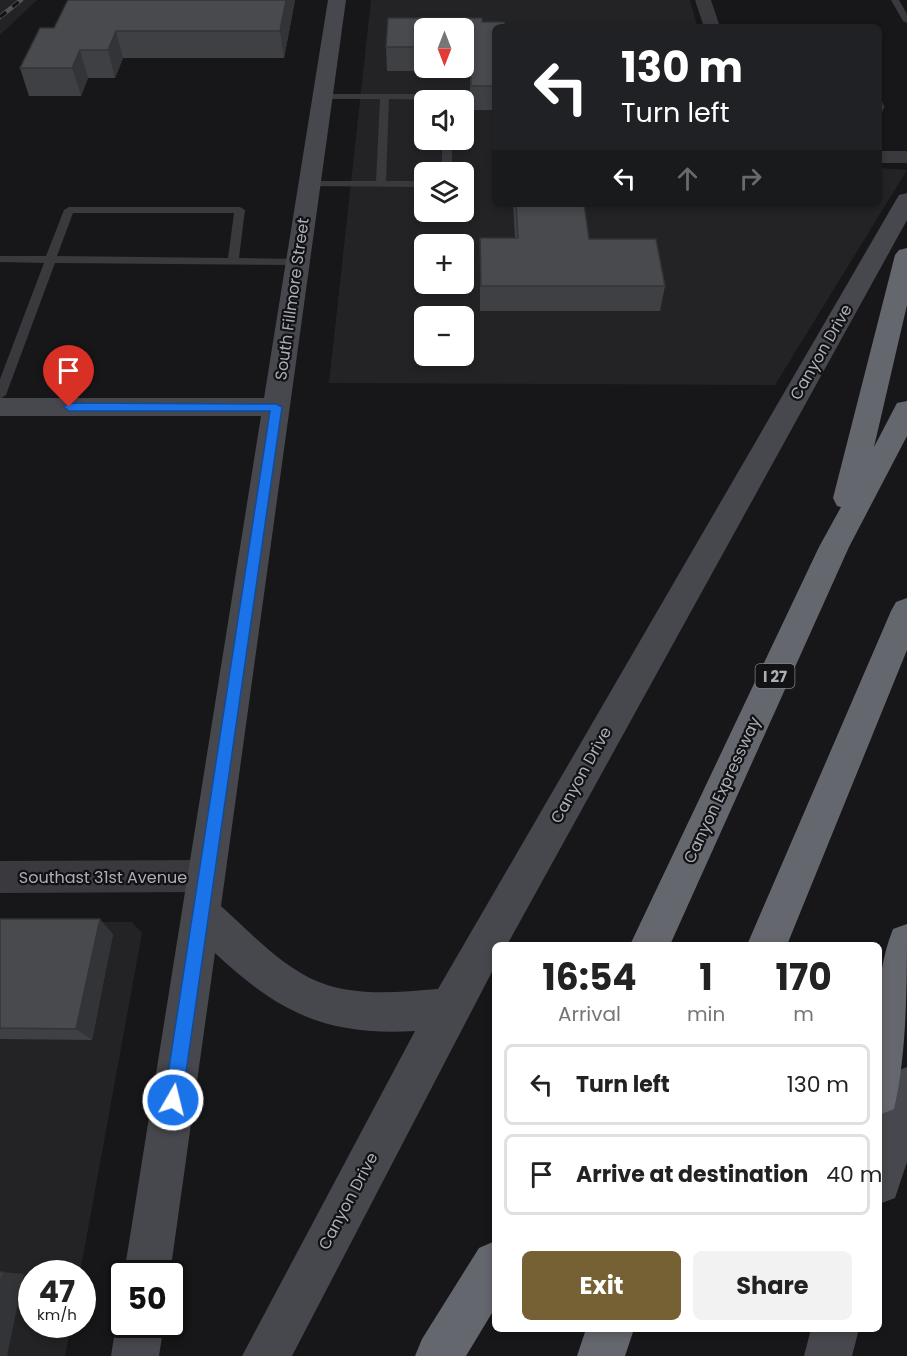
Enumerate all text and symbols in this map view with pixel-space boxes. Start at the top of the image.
north arrow [414,18,474,78]
map controls [414,18,474,366]
text: 130 m [621,38,743,97]
icon: left [522,48,600,126]
button: sound [414,90,474,150]
text: Turn left [621,94,730,131]
button: layers [414,162,474,222]
icon: left [608,162,641,195]
icon: ahead [671,162,704,195]
icon: right [734,162,767,195]
street label: South Fillmore Street [269,216,315,382]
button: + [414,234,474,294]
street label: Canyon Drive [784,300,858,404]
button: − [414,306,474,366]
pin [43,345,94,407]
icon: arrive [52,354,85,387]
road number: I 27 [756,664,794,688]
street label: Canyon Expressway [678,713,766,867]
street label: Canyon Drive [545,722,617,827]
street label: Southast 31st Avenue [19,866,187,889]
text: 16:54 [542,952,637,1003]
text: 1 [699,952,713,1003]
text: 170 [775,952,832,1003]
text: Arrival [558,1000,621,1028]
text: min [687,1000,725,1028]
text: m [793,1000,814,1028]
position arrow [141,1068,205,1132]
icon: left [525,1068,558,1101]
text: Turn left [576,1069,670,1100]
text: 130 m [787,1069,849,1100]
street label: Canyon Drive [313,1148,383,1254]
icon: arrive [525,1158,558,1191]
text: Arrive at destination [576,1159,808,1190]
text: 40 m [826,1159,882,1190]
button: Exit [522,1251,681,1320]
button: Share [693,1251,852,1320]
speed limit sign: 50 [108,1260,186,1338]
text: 47 [39,1270,75,1313]
text: km/h [37,1304,77,1325]

